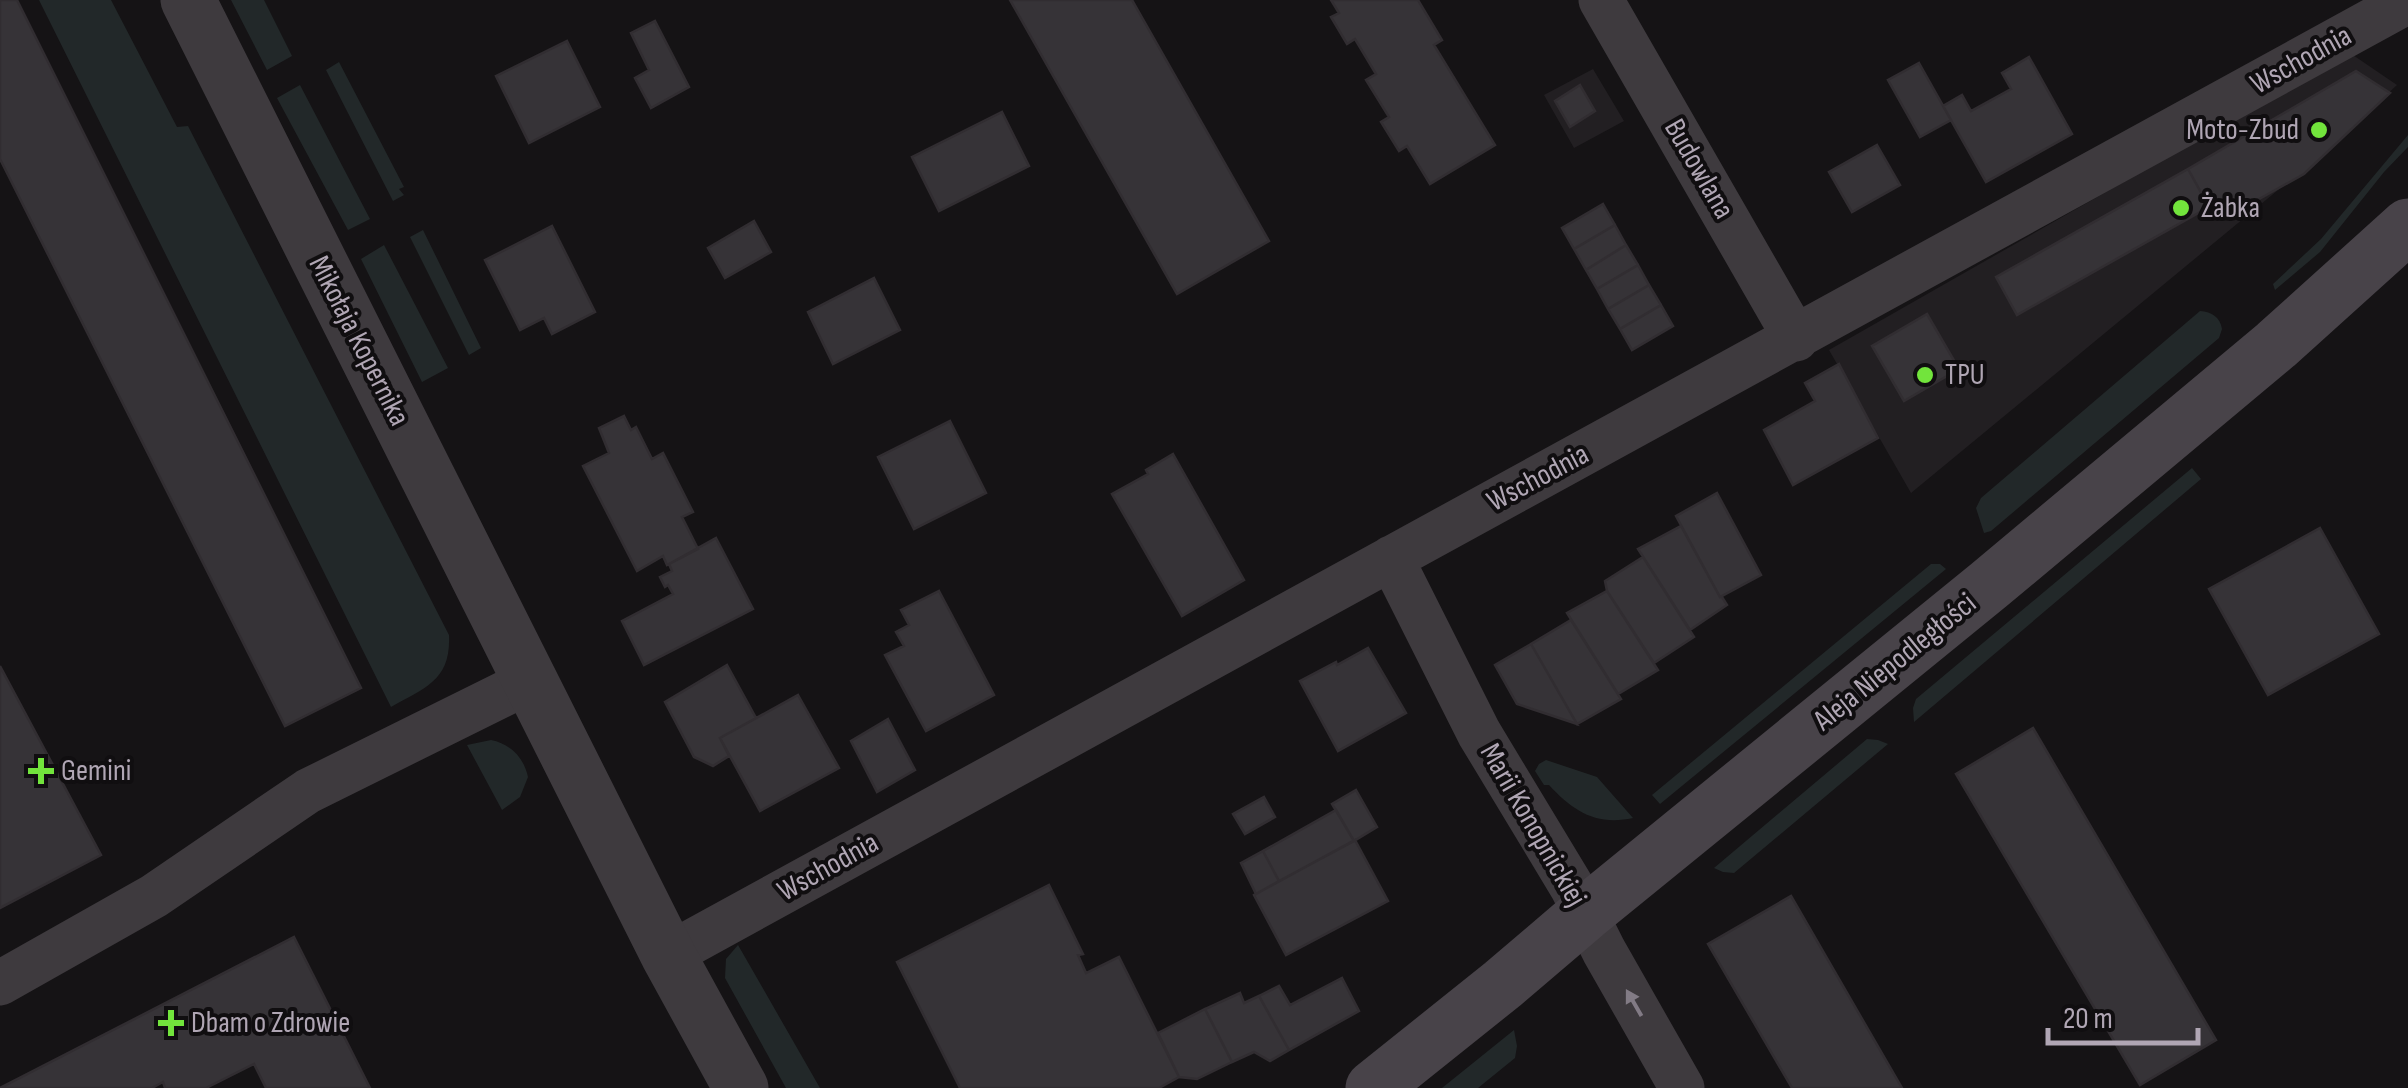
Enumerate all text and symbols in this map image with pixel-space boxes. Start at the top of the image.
street label: Wschodnia [2244,18,2358,102]
place label: Moto-Zbud [2186,112,2299,148]
street label: Budowlana [1656,113,1742,225]
marker: Moto-Zbud [2308,119,2330,141]
place label: Żabka [2201,190,2260,226]
marker: Żabka [2170,197,2192,219]
street label: Mikołaja Kopernika [301,250,417,432]
place label: TPU [1945,357,1985,393]
marker: TPU [1914,364,1936,386]
street label: Wschodnia [1481,436,1595,520]
street label: Aleja Niepodległości [1806,585,1984,739]
street label: Marii Konopnickiej [1472,737,1594,913]
place label: Gemini [61,753,131,789]
marker: Gemini [30,760,52,782]
street label: Wschodnia [771,825,885,909]
scale bar [2048,983,2198,1045]
one-way arrow [1626,989,1643,1017]
text: 20 m [2063,1001,2113,1037]
place label: Dbam o Zdrowie [191,1005,350,1041]
marker: Dbam o Zdrowie [160,1012,182,1034]

